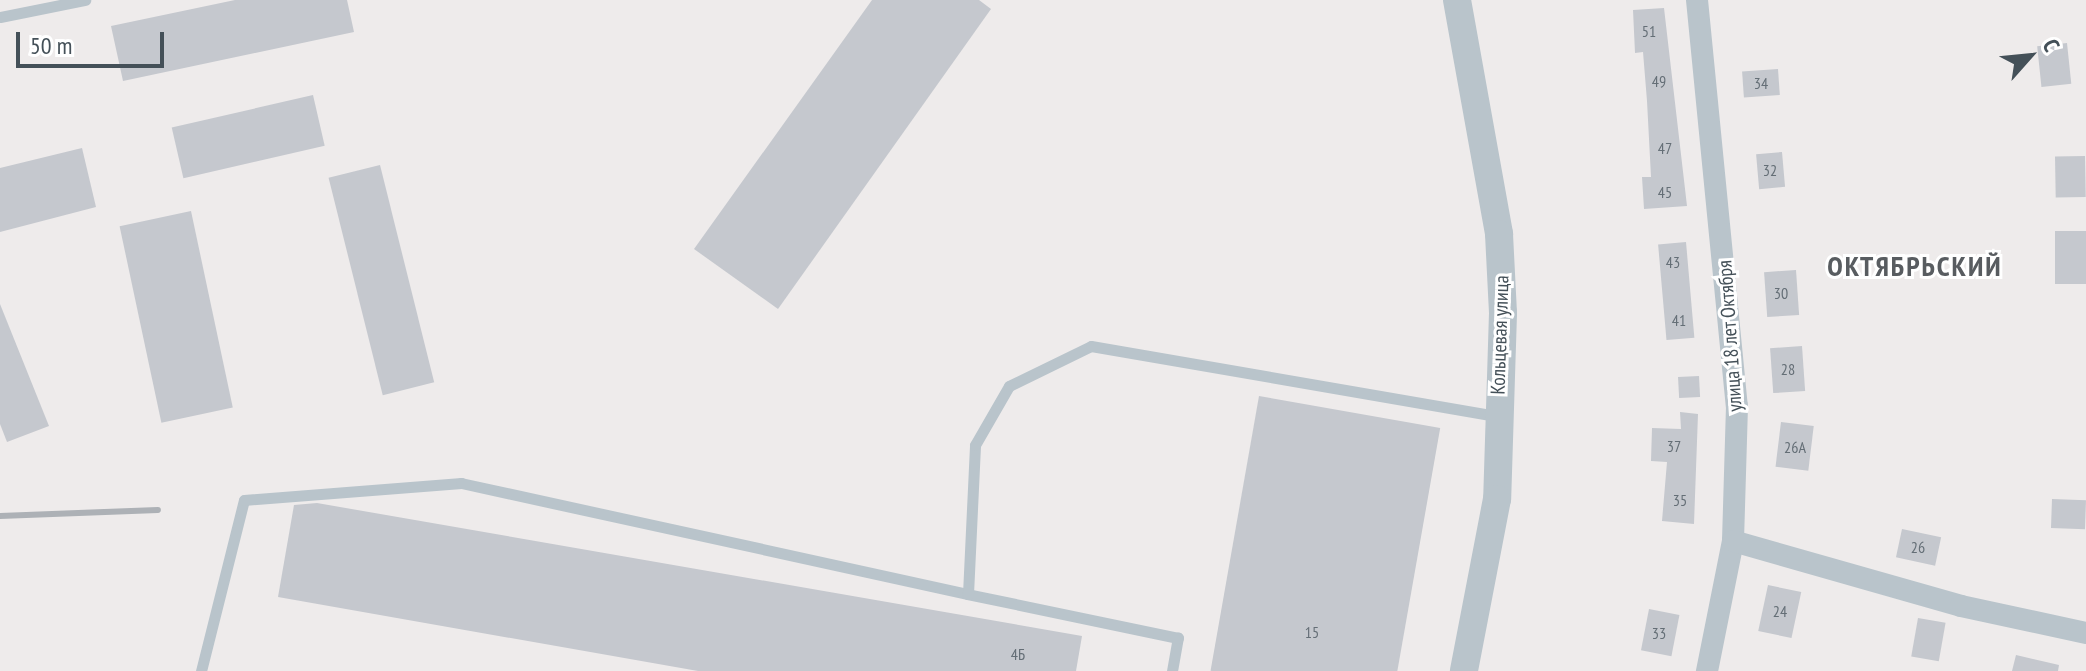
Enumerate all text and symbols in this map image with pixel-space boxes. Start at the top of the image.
scale bar [20,16,168,66]
north arrow [1990,16,2070,96]
house number: 51 [1642,21,1656,41]
text: 50 m [30,30,72,61]
text: С [2037,34,2066,56]
house number: 49 [1652,71,1666,91]
house number: 34 [1754,73,1768,93]
house number: 47 [1658,138,1672,158]
house number: 32 [1763,160,1777,180]
house number: 45 [1658,182,1672,202]
district label: ОКТЯБРЬСКИЙ [1827,249,2003,283]
house number: 43 [1666,252,1680,272]
street label: улица 18 лет Октября [1713,259,1747,413]
street label: Кольцевая улица [1486,275,1514,395]
house number: 30 [1774,283,1788,303]
house number: 41 [1672,310,1686,330]
house number: 28 [1781,359,1795,379]
house number: 37 [1667,436,1681,456]
house number: 26А [1784,437,1806,457]
house number: 35 [1673,490,1687,510]
house number: 26 [1911,537,1925,557]
house number: 24 [1773,601,1787,621]
house number: 15 [1305,622,1319,642]
house number: 33 [1652,623,1666,643]
house number: 4Б [1011,644,1025,664]

